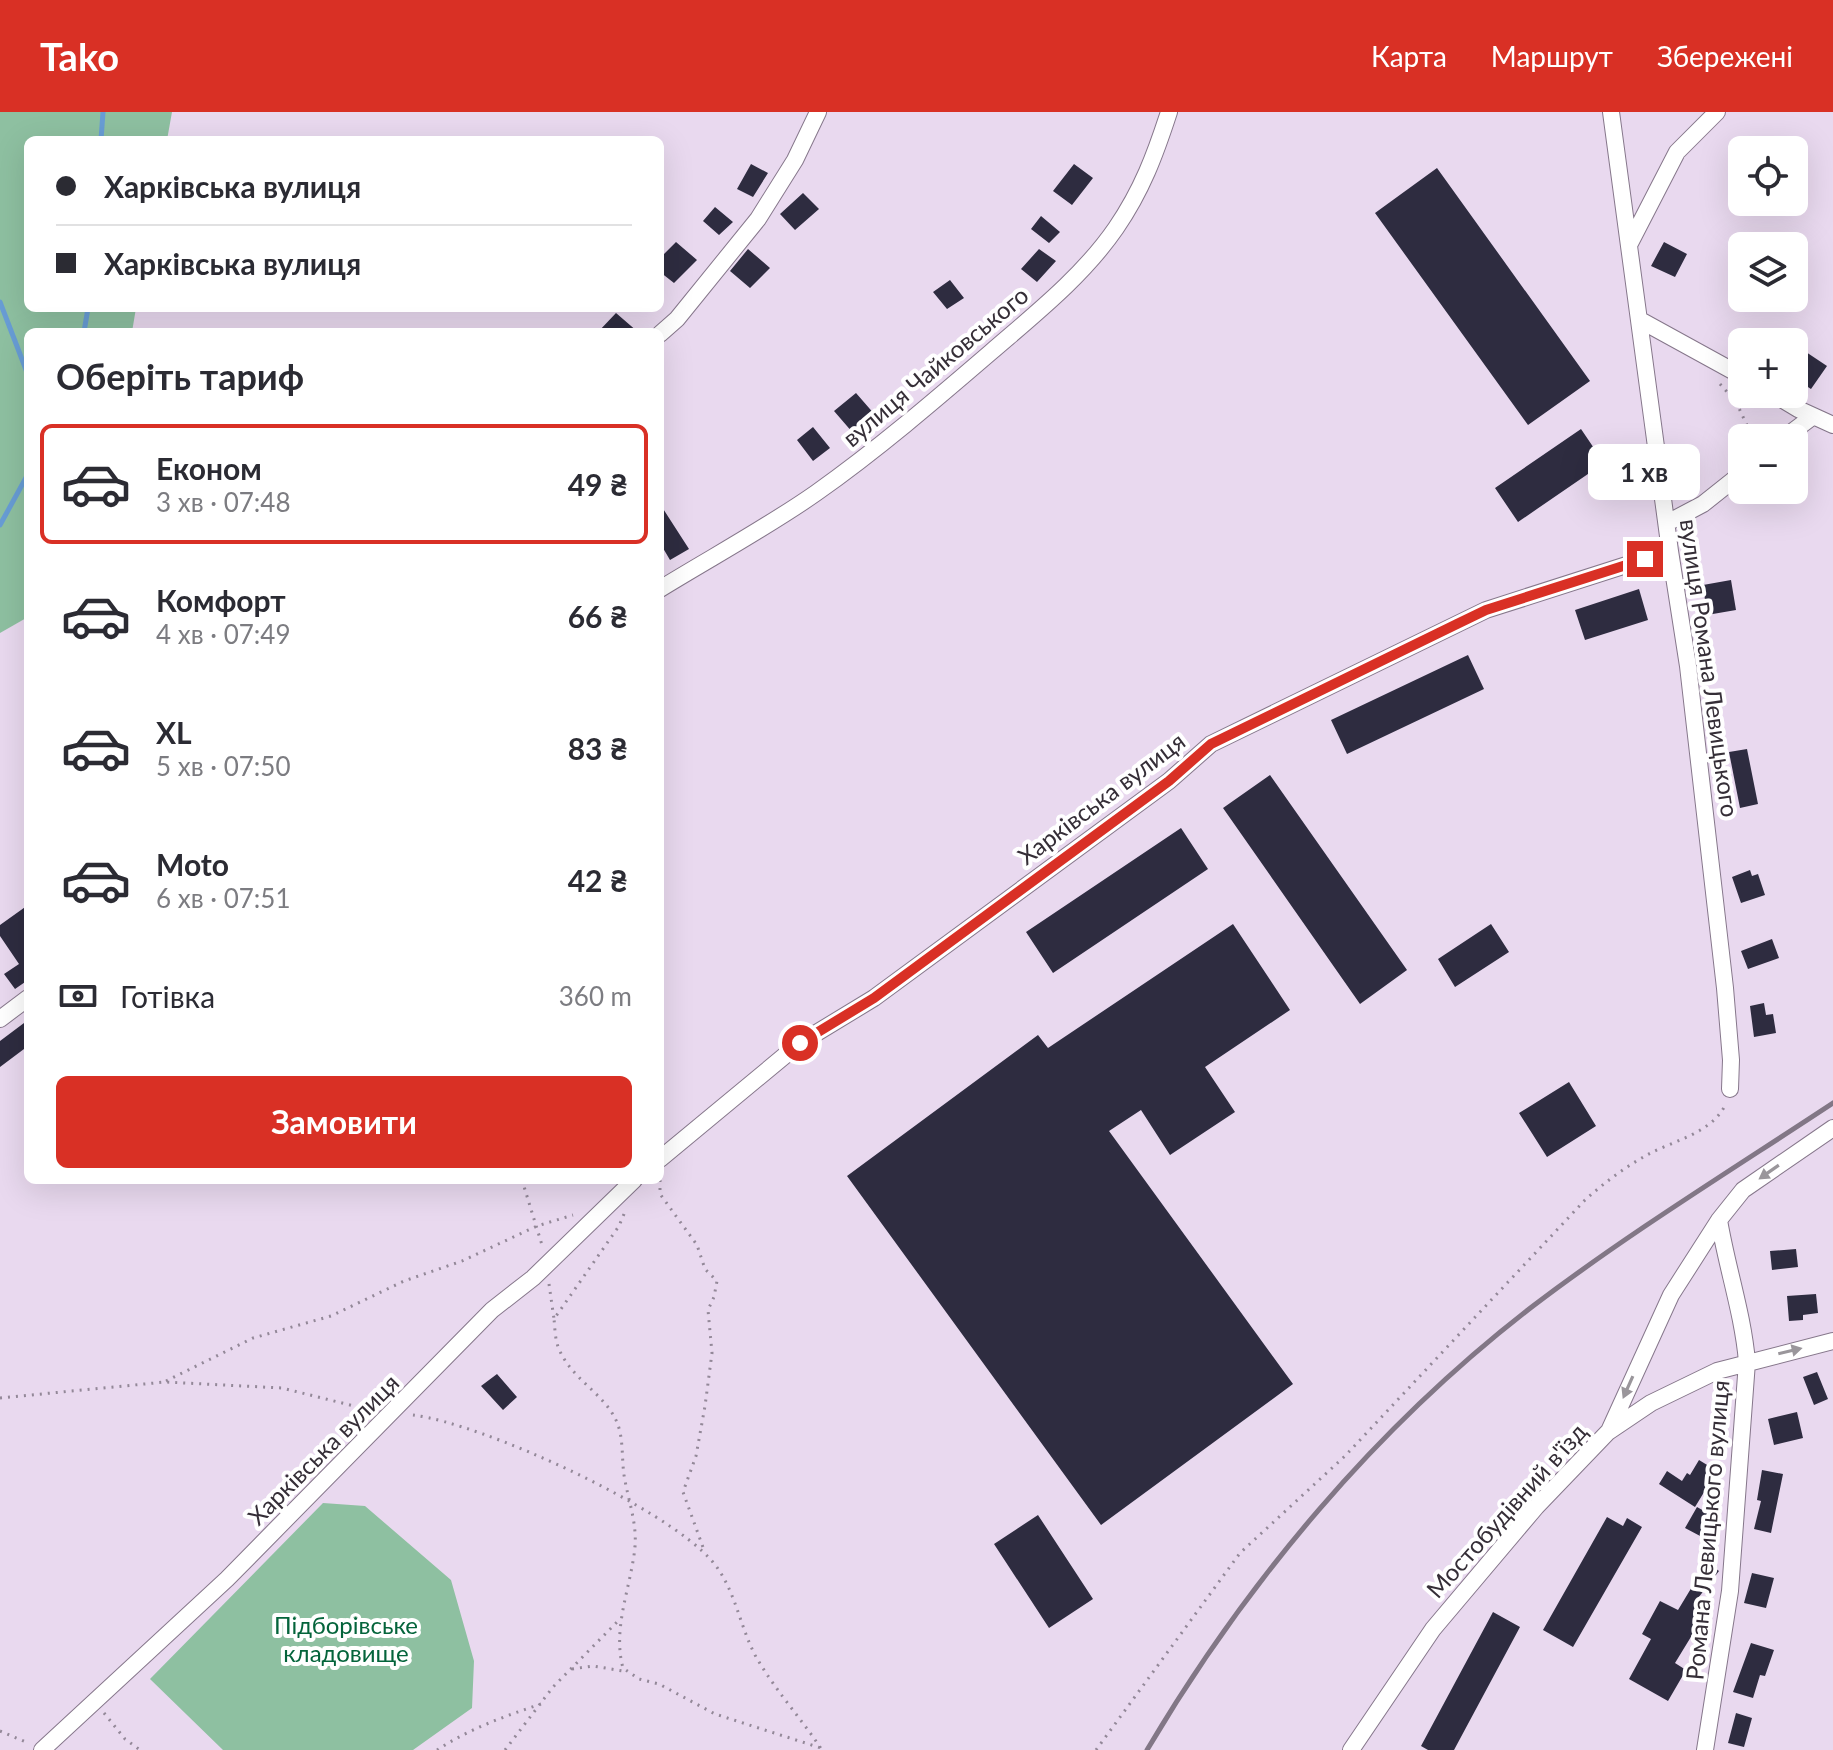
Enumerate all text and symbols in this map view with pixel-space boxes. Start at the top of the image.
text: Tako [40,33,119,79]
text: Карта [1371,39,1447,73]
text: Маршрут [1491,39,1613,73]
text: Збережені [1657,39,1793,73]
map controls [1728,136,1808,504]
button: locate [1728,136,1808,216]
text: Харківська вулиця [104,168,361,204]
button: layers [1728,232,1808,312]
text: Харківська вулиця [104,245,361,281]
street label: вулиця Чайковського [836,280,1034,452]
button: + [1728,328,1808,408]
text: Оберіть тариф [56,354,304,398]
button: − [1728,424,1808,504]
callout: 1 хв [1589,443,1701,499]
icon: car [60,448,132,520]
text: Економ [156,450,262,486]
text: 1 хв [1620,456,1668,488]
text: 49 ₴ [568,466,628,502]
text: 3 хв · 07:48 [156,486,291,518]
street label: вулиця Романа Левицького [1675,517,1745,819]
route end [1627,541,1663,577]
icon: car [60,580,132,652]
text: Комфорт [156,582,286,618]
text: 66 ₴ [568,598,628,634]
text: 4 хв · 07:49 [156,618,291,650]
icon: car [60,712,132,784]
text: XL [156,714,192,750]
street label: Харківська вулиця [1012,726,1190,870]
text: 83 ₴ [568,730,628,766]
text: 5 хв · 07:50 [156,750,291,782]
icon: car [60,844,132,916]
text: Moto [156,846,229,882]
text: 42 ₴ [568,862,628,898]
text: 6 хв · 07:51 [156,882,291,914]
icon: cash [56,974,100,1018]
text: Готівка [120,978,215,1014]
text: 360 m [559,980,632,1012]
route start [782,1025,818,1061]
button: Замовити [56,1076,632,1168]
one-way arrow [1758,1164,1779,1179]
one-way arrow [1777,1344,1802,1357]
street label: Харківська вулиця [242,1368,404,1530]
one-way arrow [1622,1375,1635,1398]
street label: Романа Левицького вулиця [1679,1379,1735,1681]
street label: Мостобудівний в'їзд [1420,1417,1592,1603]
park label: Підборівське кладовище [274,1610,418,1667]

